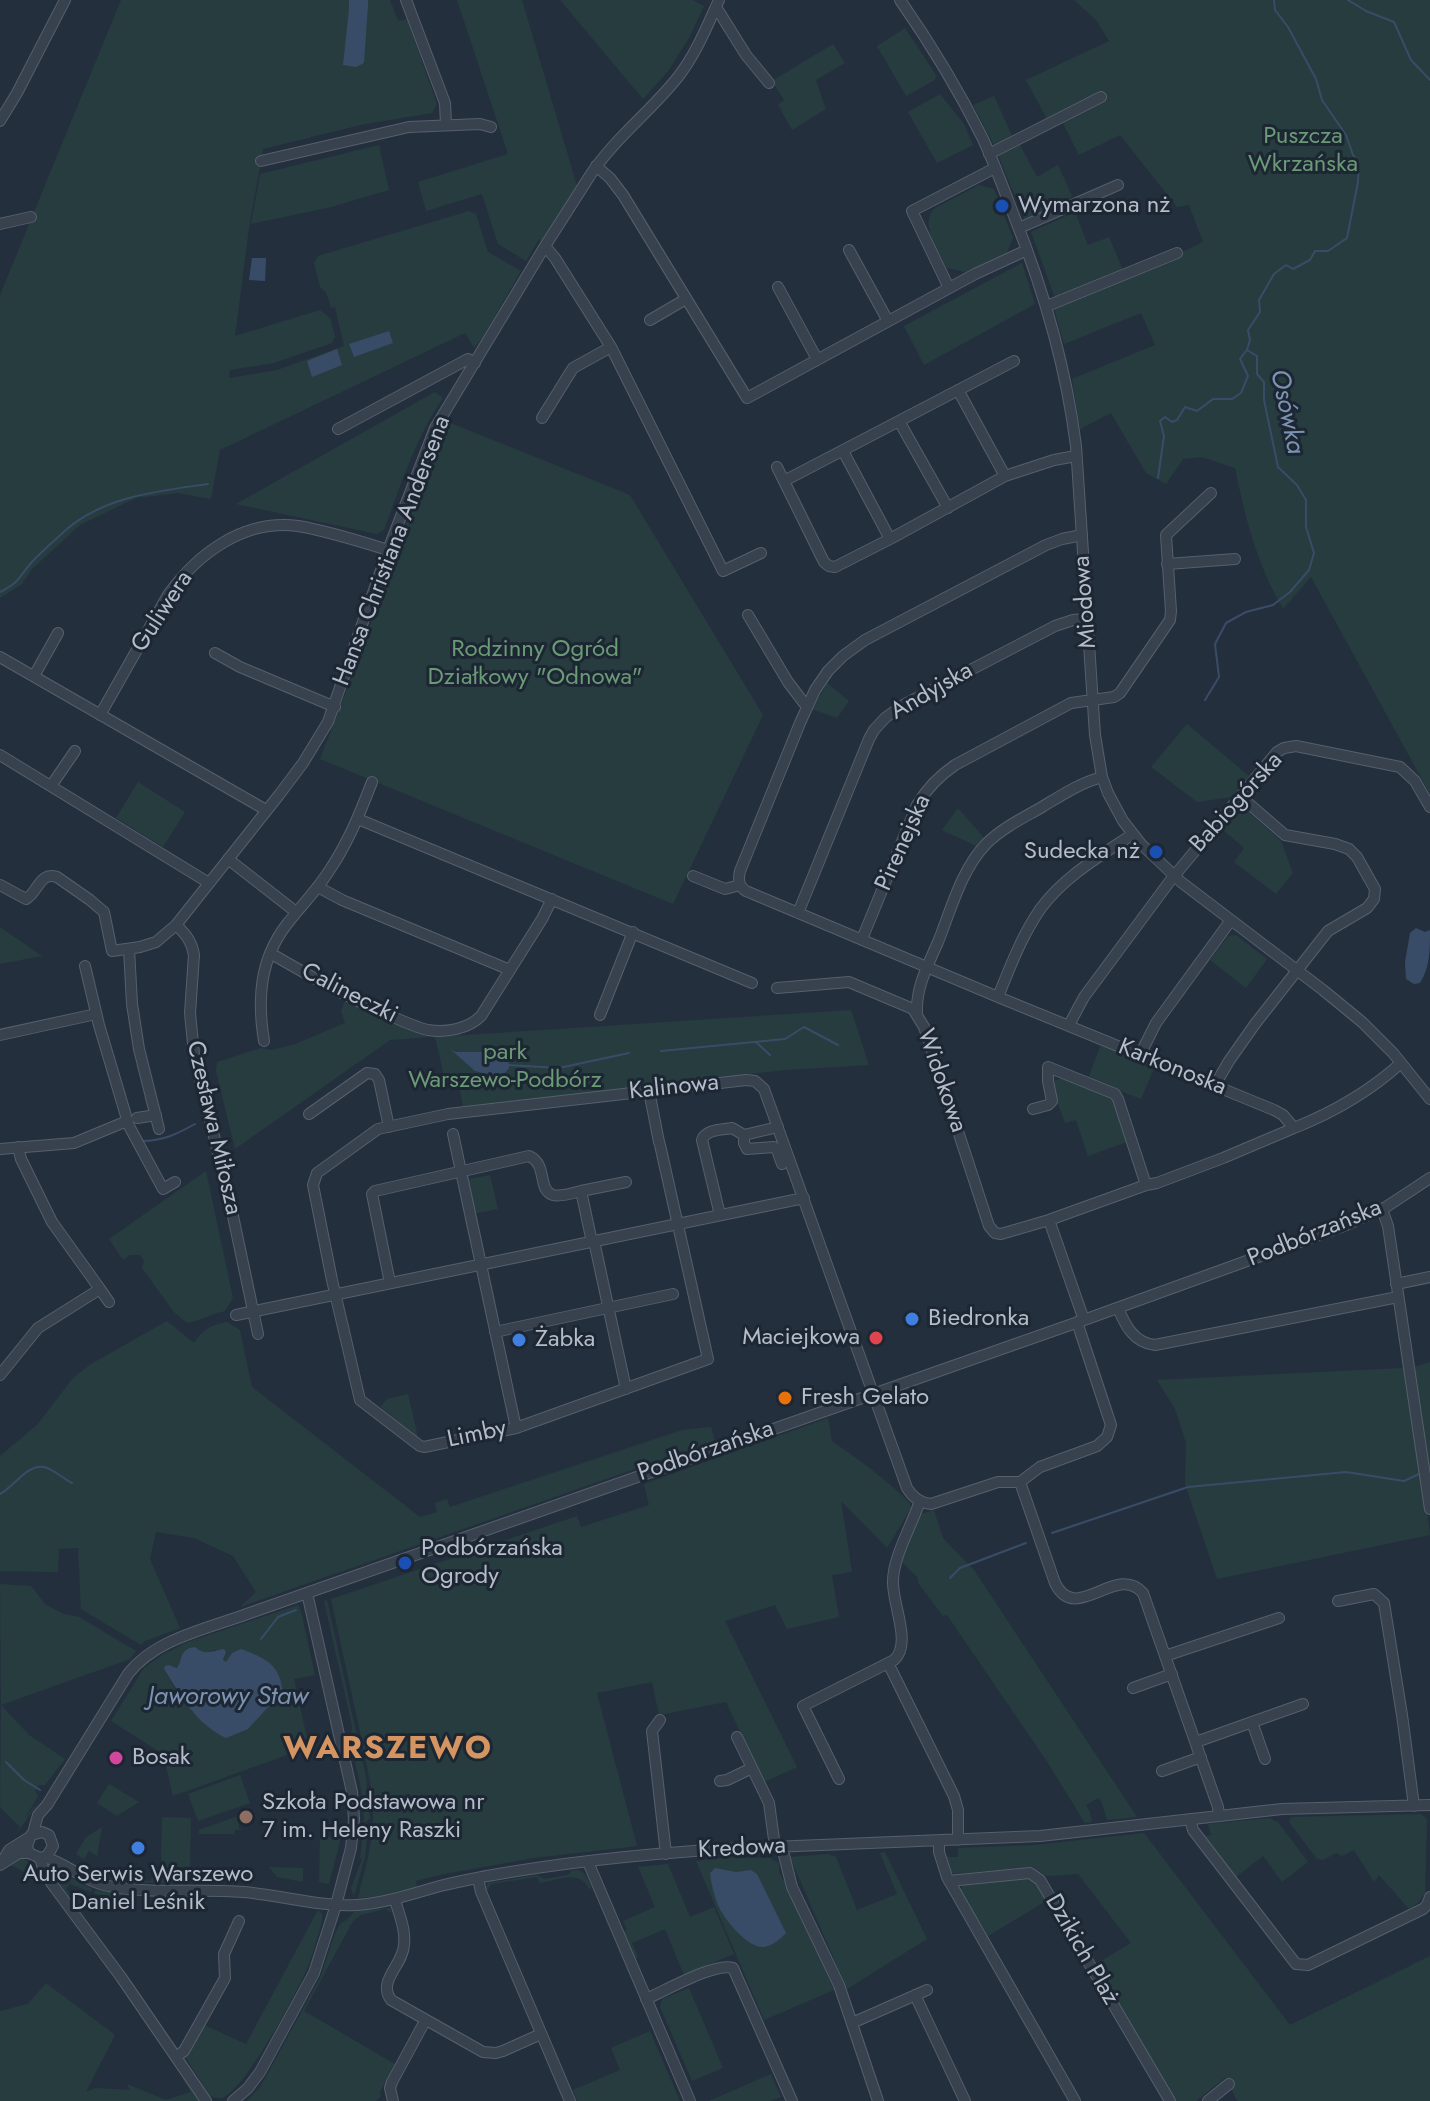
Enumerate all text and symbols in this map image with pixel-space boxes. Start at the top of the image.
park label: Puszcza Wkrzańska [1248,123,1358,179]
place label: Wymarzona nż [1018,192,1170,220]
marker: Wymarzona nż [993,197,1011,215]
water label: Osówka [1262,367,1310,457]
street label: Hansa Christiana Andersena [328,412,458,690]
street label: Miodowa [1068,555,1104,649]
street label: Guliwera [126,566,200,658]
park label: Rodzinny Ogród Działkowy "Odnowa" [427,636,643,692]
street label: Andyjska [886,657,978,727]
street label: Babiogórska [1185,747,1289,859]
street label: Pirenejska [870,790,938,896]
place label: Sudecka nż [1024,838,1140,866]
marker: Sudecka nż [1147,843,1165,861]
street label: Calineczki [296,958,402,1030]
street label: Widokowa [910,1025,972,1137]
street label: Karkonoska [1114,1033,1230,1103]
street label: Czesława Miłosza [179,1038,247,1218]
park label: park Warszewo-Podbórz [408,1039,602,1095]
street label: Kalinowa [628,1069,720,1107]
street label: Podbórzańska [1244,1194,1386,1274]
place label: Biedronka [928,1305,1029,1333]
marker: Biedronka [903,1310,921,1328]
place label: Maciejkowa [742,1324,860,1352]
place label: Żabka [535,1326,595,1354]
marker: Maciejkowa [867,1329,885,1347]
marker: Żabka [510,1331,528,1349]
place label: Fresh Gelato [801,1384,929,1412]
marker: Fresh Gelato [776,1389,794,1407]
street label: Limby [445,1415,509,1455]
street label: Podbórzańska [634,1415,778,1489]
place label: Podbórzańska Ogrody [421,1535,563,1591]
marker: Podbórzańska Ogrody [396,1554,414,1572]
water label: Jaworowy Staw [148,1682,308,1714]
district label: WARSZEWO [283,1731,493,1769]
place label: Bosak [132,1744,190,1772]
marker: Bosak [107,1749,125,1767]
place label: Szkoła Podstawowa nr 7 im. Heleny Raszki [262,1789,484,1845]
marker: Szkoła Podstawowa nr 7 im. Heleny Raszki [237,1808,255,1826]
street label: Kredowa [697,1832,787,1866]
marker: Auto Serwis Warszewo Daniel Leśnik [129,1839,147,1857]
place label: Auto Serwis Warszewo Daniel Leśnik [23,1861,253,1917]
street label: Dzikich Plaż [1038,1890,1124,2010]

